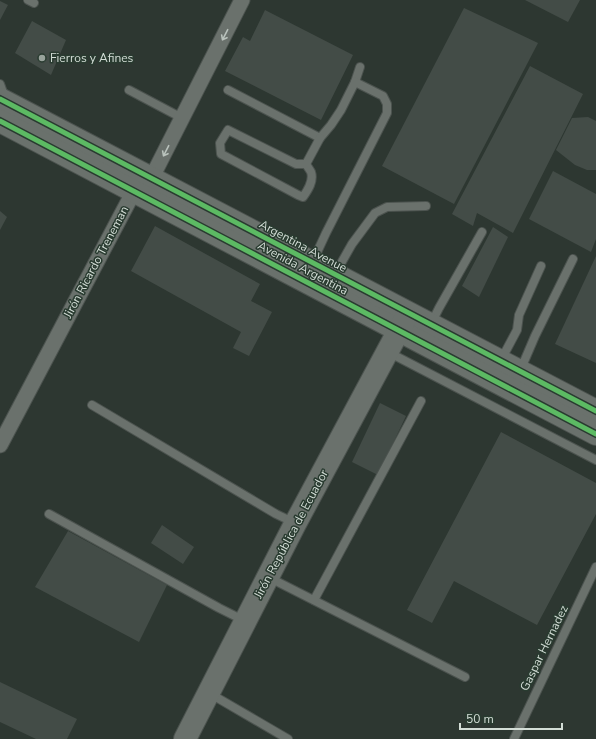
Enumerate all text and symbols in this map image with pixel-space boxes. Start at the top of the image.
one-way arrow [220,29,228,41]
place label: Fierros y Afines [50,50,134,66]
marker: Fierros y Afines [37,53,47,63]
one-way arrow [162,144,169,156]
street label: Jirón Ricardo Treneman [59,203,132,322]
street label: Argentina Avenue [256,216,350,276]
street label: Avenida Argentina [255,237,351,299]
street label: Jirón República de Ecuador [250,466,332,602]
street label: Gaspar Hernadez [516,602,572,694]
scale bar [460,705,562,731]
text: 50 m [466,711,494,727]

